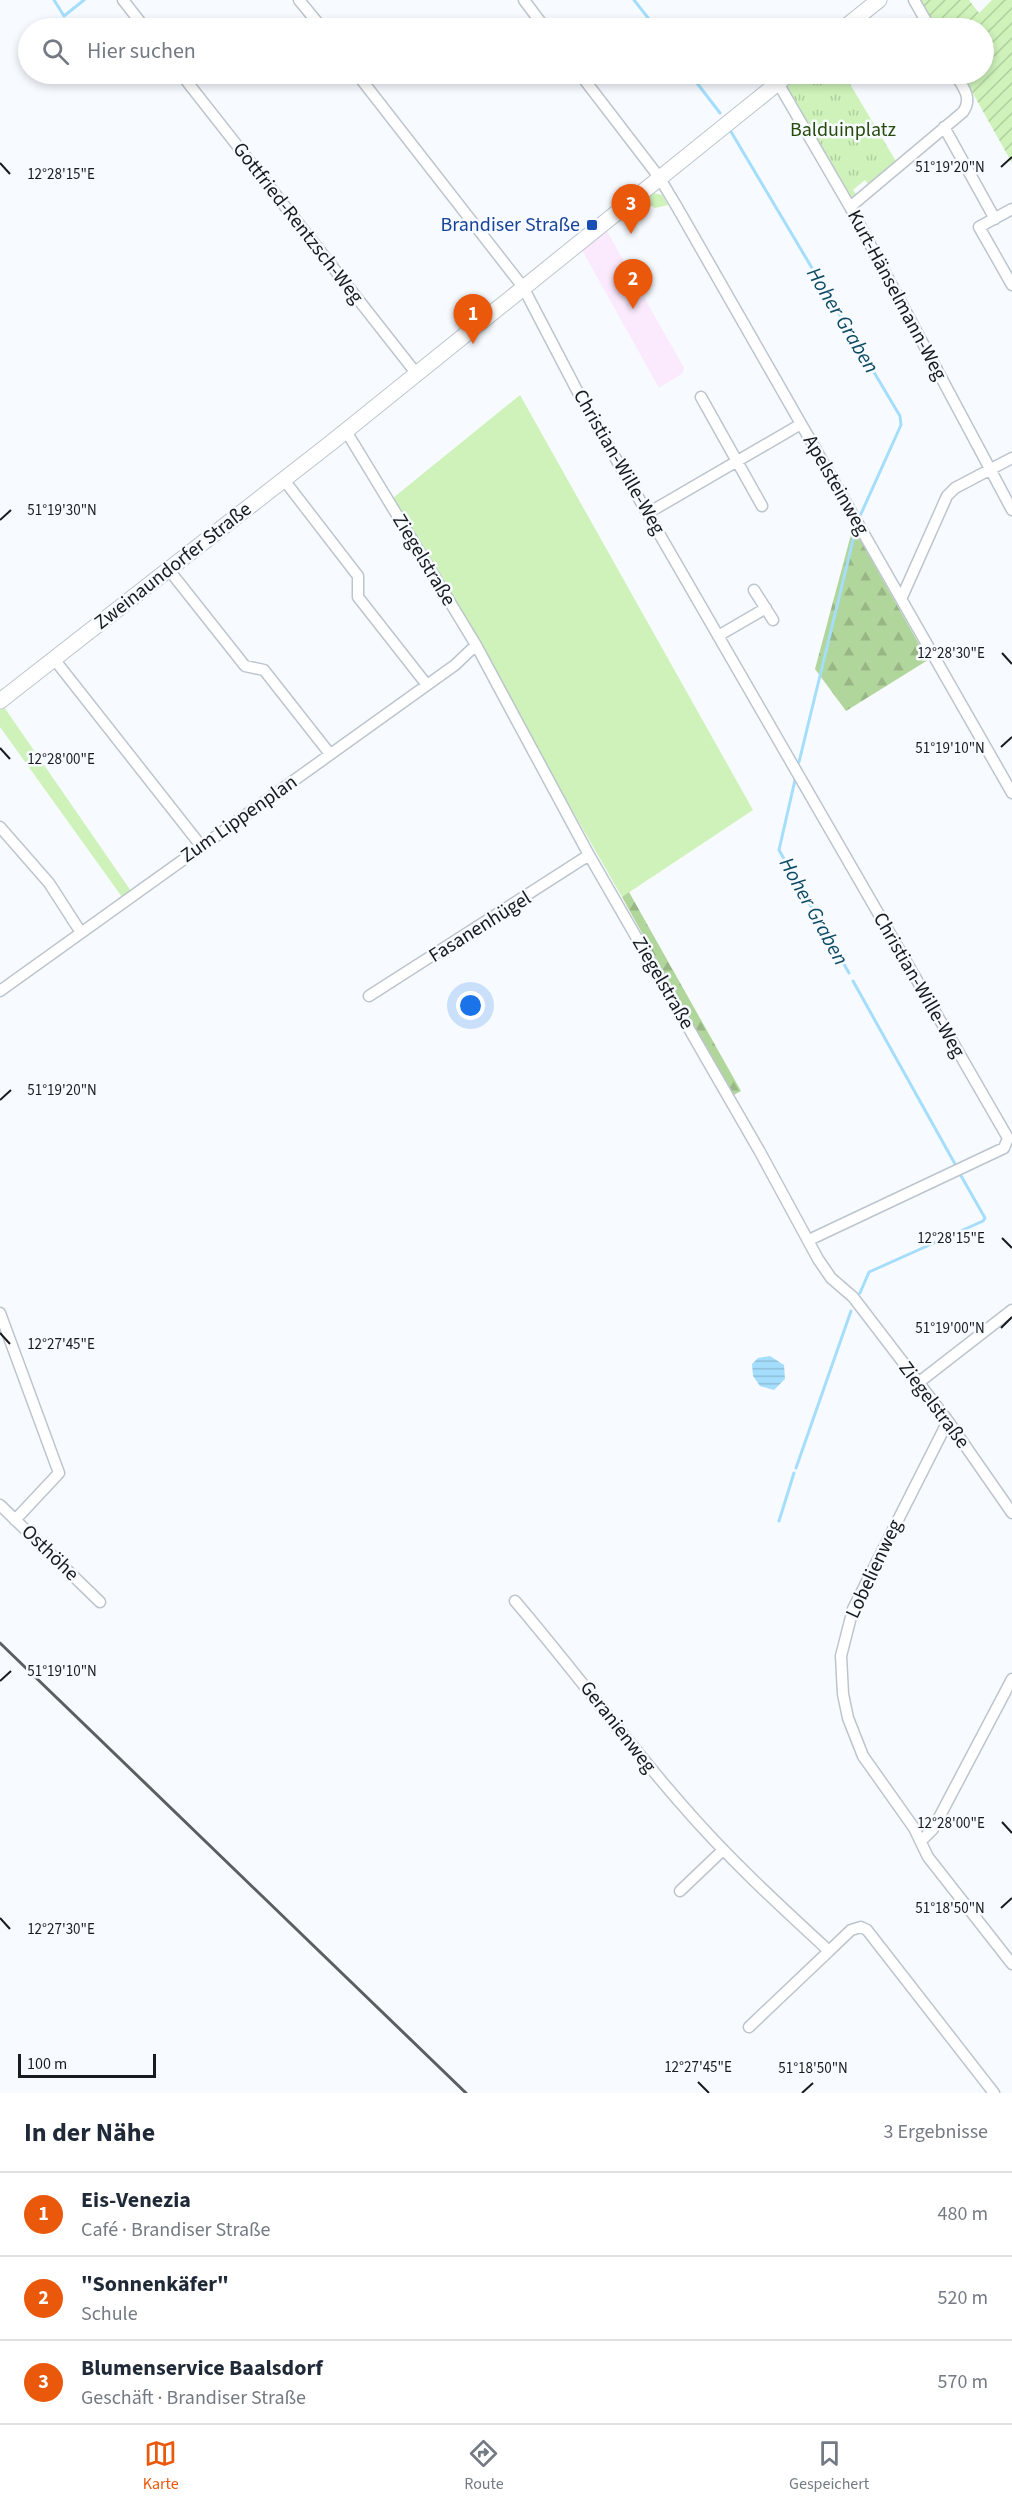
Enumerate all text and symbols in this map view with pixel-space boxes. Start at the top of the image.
search box [18,18,994,84]
icon: search [39,35,72,68]
text: Hier suchen [87,35,196,67]
park label: Balduinplatz [790,116,896,144]
street label: Gottfried-Rentzsch-Weg [226,136,370,310]
text: 51°19'20"N [915,157,985,178]
text: 12°28'15"E [27,164,95,185]
pin: 3 [612,184,650,234]
street label: Kurt-Hänselmann-Weg [840,205,954,385]
place label: Brandiser Straße [441,211,580,239]
marker: Brandiser Straße [585,218,599,232]
pin: 2 [614,260,652,309]
water label: Hoher Graben [799,261,887,379]
pin: 1 [454,294,492,344]
street label: Christian-Wille-Weg [566,384,672,540]
street label: Apelsteinweg [796,430,876,540]
street label: Zweinaundorfer Straße [88,496,258,636]
text: 51°19'30"N [27,500,97,521]
street label: Ziegelstraße [385,509,463,611]
text: 12°28'30"E [917,643,985,664]
text: 51°19'10"N [915,738,985,759]
text: 12°28'00"E [27,749,95,770]
street label: Zum Lippenplan [175,768,303,870]
water label: Hoher Graben [772,852,856,970]
street label: Fasanenhügel [423,884,537,970]
street label: Christian-Wille-Weg [866,907,972,1063]
street label: Ziegelstraße [625,931,701,1035]
your location [456,991,485,1020]
text: 51°19'20"N [27,1080,97,1101]
text: 12°28'15"E [917,1228,985,1249]
text: 51°19'00"N [915,1318,985,1339]
text: 12°27'45"E [27,1334,95,1355]
street label: Ziegelstraße [892,1355,976,1455]
street label: Lobelienweg [839,1515,909,1623]
street label: Osthöhe [15,1518,85,1588]
text: 51°19'10"N [27,1661,97,1682]
street label: Geranienweg [573,1675,663,1779]
text: 12°28'00"E [917,1813,985,1834]
text: 51°18'50"N [915,1898,985,1919]
text: 12°27'30"E [27,1919,95,1940]
scale bar [18,2051,156,2078]
text: 100 m [27,2053,67,2075]
text: 12°27'45"E [664,2057,732,2078]
text: 51°18'50"N [778,2058,848,2079]
text: In der Nähe [24,2114,155,2151]
text: 3 Ergebnisse [883,2118,988,2146]
text: Eis-Venezia [81,2184,191,2216]
text: 1 [38,2200,49,2228]
text: 480 m [938,2200,988,2228]
text: Café · Brandiser Straße [81,2216,271,2244]
text: "Sonnenkäfer" [81,2268,229,2300]
text: 2 [38,2284,49,2312]
text: 520 m [938,2284,988,2312]
text: Schule [81,2300,138,2328]
text: Blumenservice Baalsdorf [81,2352,323,2384]
text: 3 [38,2368,49,2396]
text: 570 m [938,2368,988,2396]
text: Geschäft · Brandiser Straße [81,2384,306,2412]
tab: Karte [143,2437,179,2495]
tab: Route [464,2437,504,2495]
tab: Gespeichert [789,2437,869,2495]

